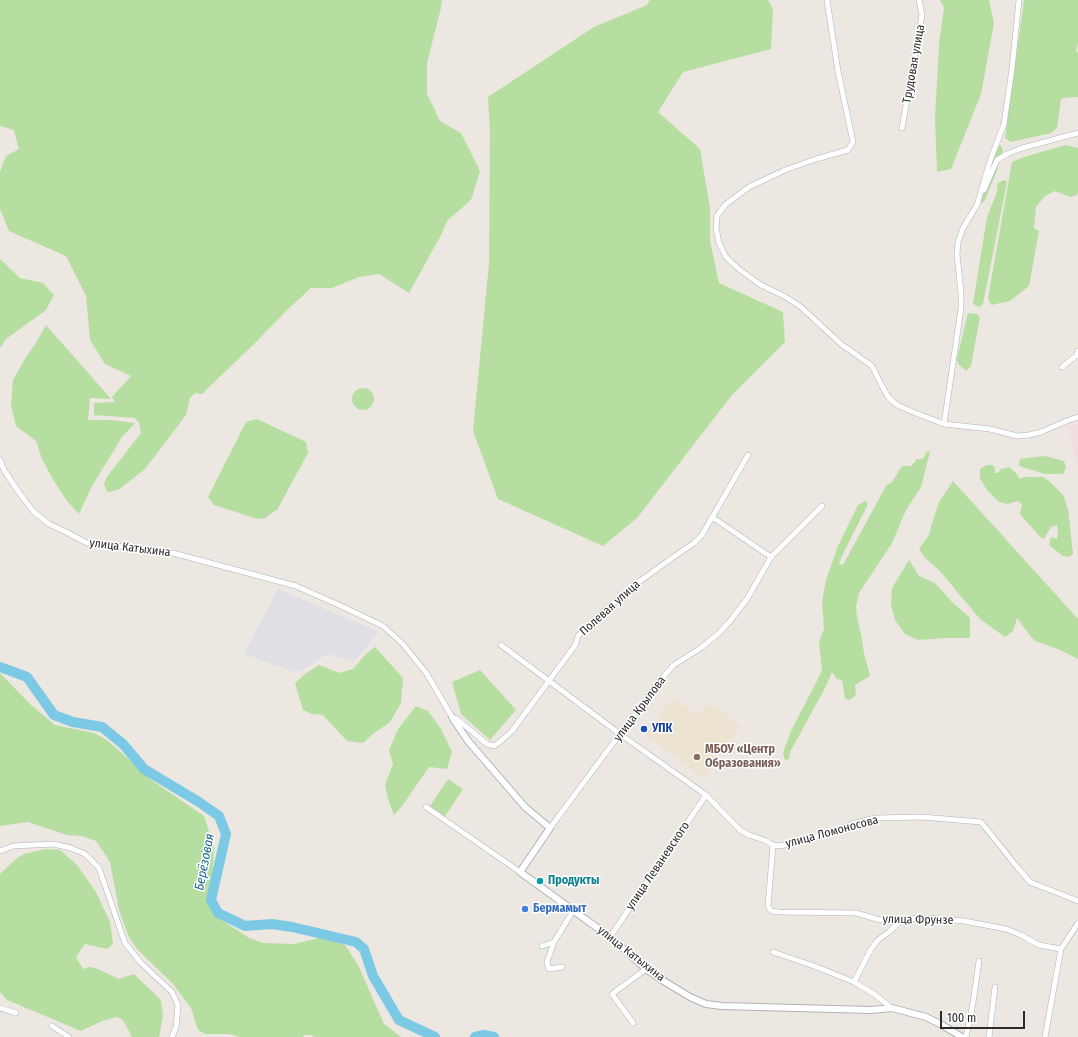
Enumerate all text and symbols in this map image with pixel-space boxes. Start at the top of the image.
street label: Трудовая улица [900,23,928,105]
street label: улица Катыхина [89,536,171,560]
street label: Полевая улица [577,577,643,639]
street label: улица Крылова [611,674,669,744]
place label: УПК [652,722,672,736]
marker: УПК [639,724,649,734]
place label: МБОУ «Центр Образования» [705,743,781,771]
marker: МБОУ «Центр Образования» [692,752,702,762]
street label: улица Ломоносова [784,813,880,851]
street label: улица Леваневского [623,819,693,913]
water label: Берёзовая [192,832,218,892]
place label: Продукты [548,874,599,888]
marker: Продукты [535,876,545,886]
place label: Бермамыт [533,902,586,916]
marker: Бермамыт [520,904,530,914]
street label: улица Фрунзе [882,912,954,928]
street label: улица Катыхина [594,923,668,985]
scale bar [942,1003,1027,1029]
text: 100 m [947,1011,976,1025]

